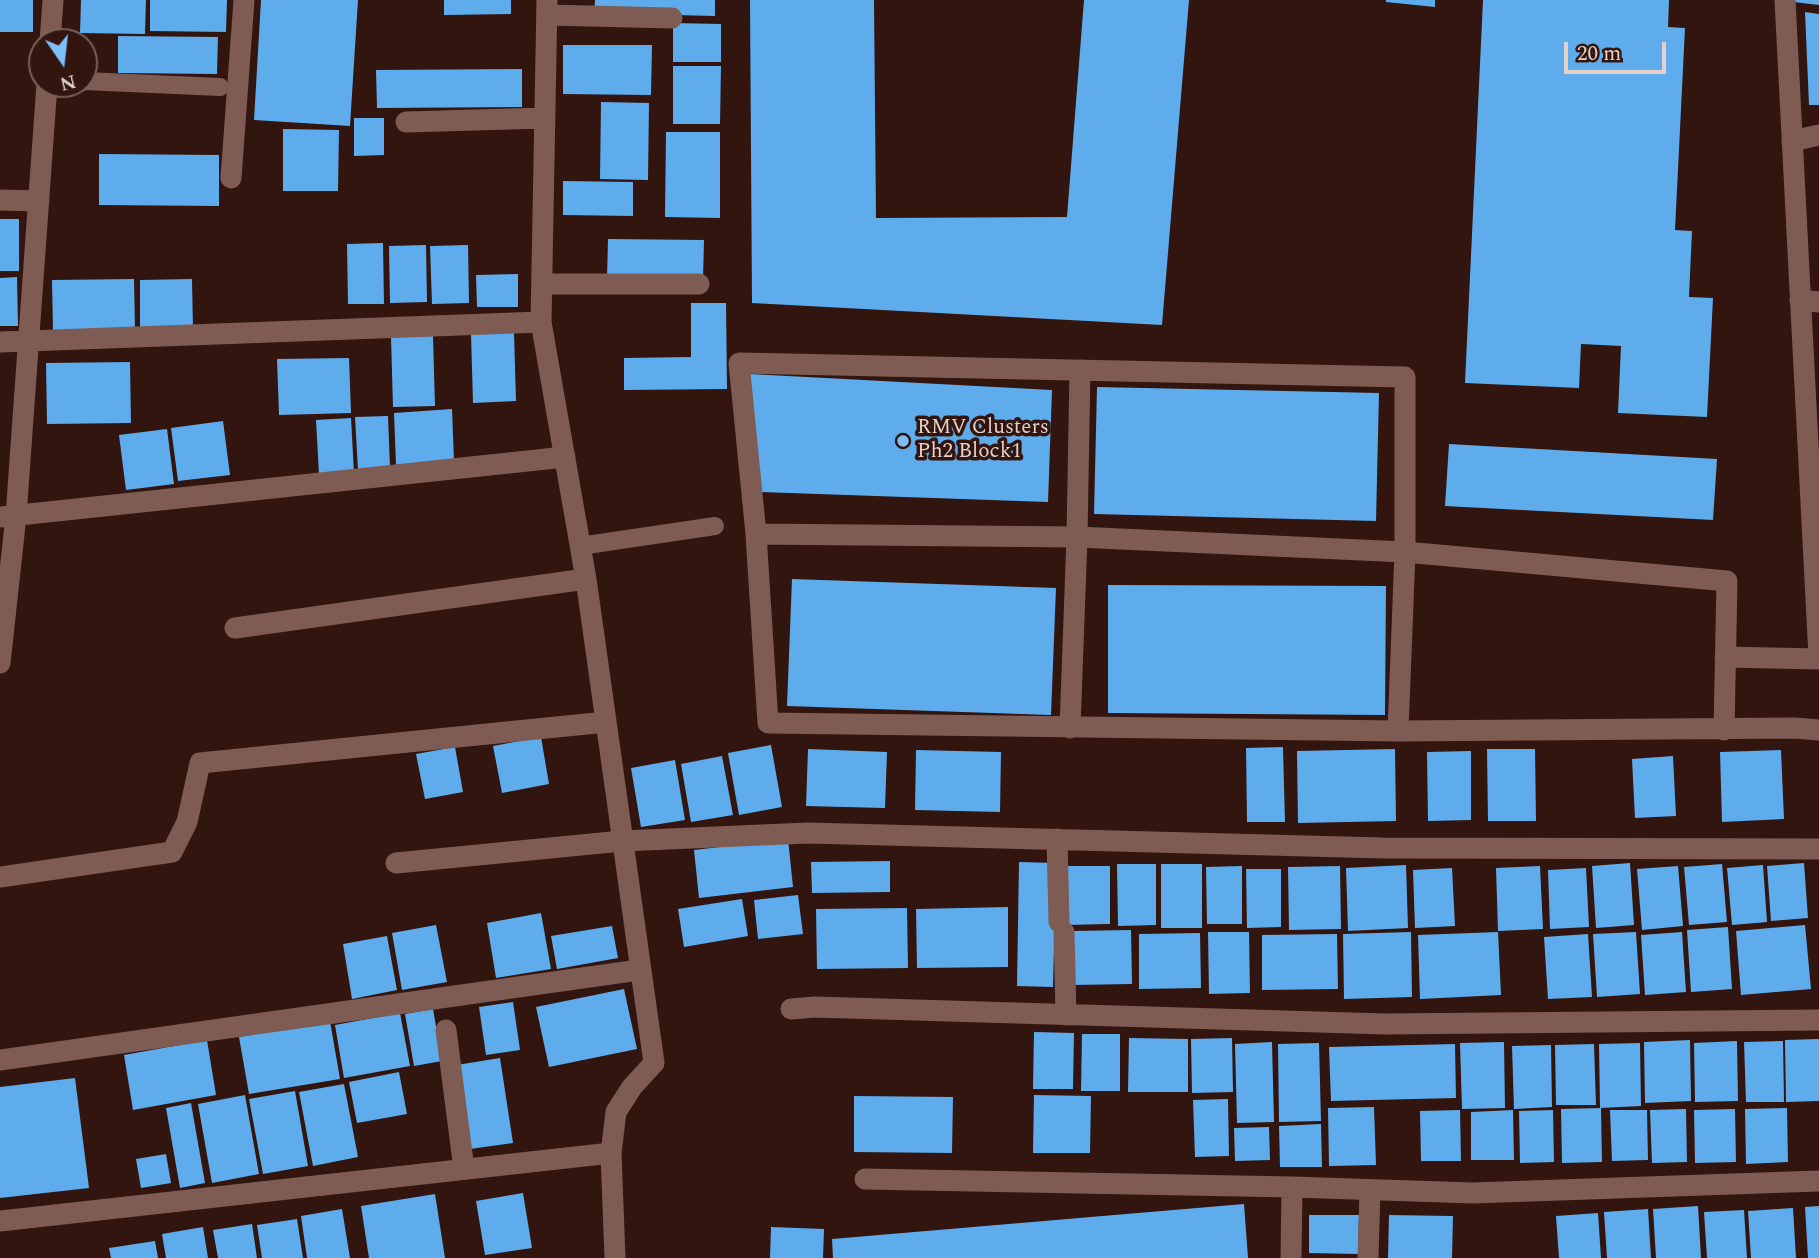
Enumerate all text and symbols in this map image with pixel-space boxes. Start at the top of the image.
north arrow [28,28,98,98]
scale bar [1567,28,1668,72]
text: 20 m [1577,38,1621,70]
text: N [57,66,79,98]
place label: RMV Clusters Ph2 Block1 [917,416,1049,466]
marker: RMV Clusters Ph2 Block1 [895,433,911,449]

